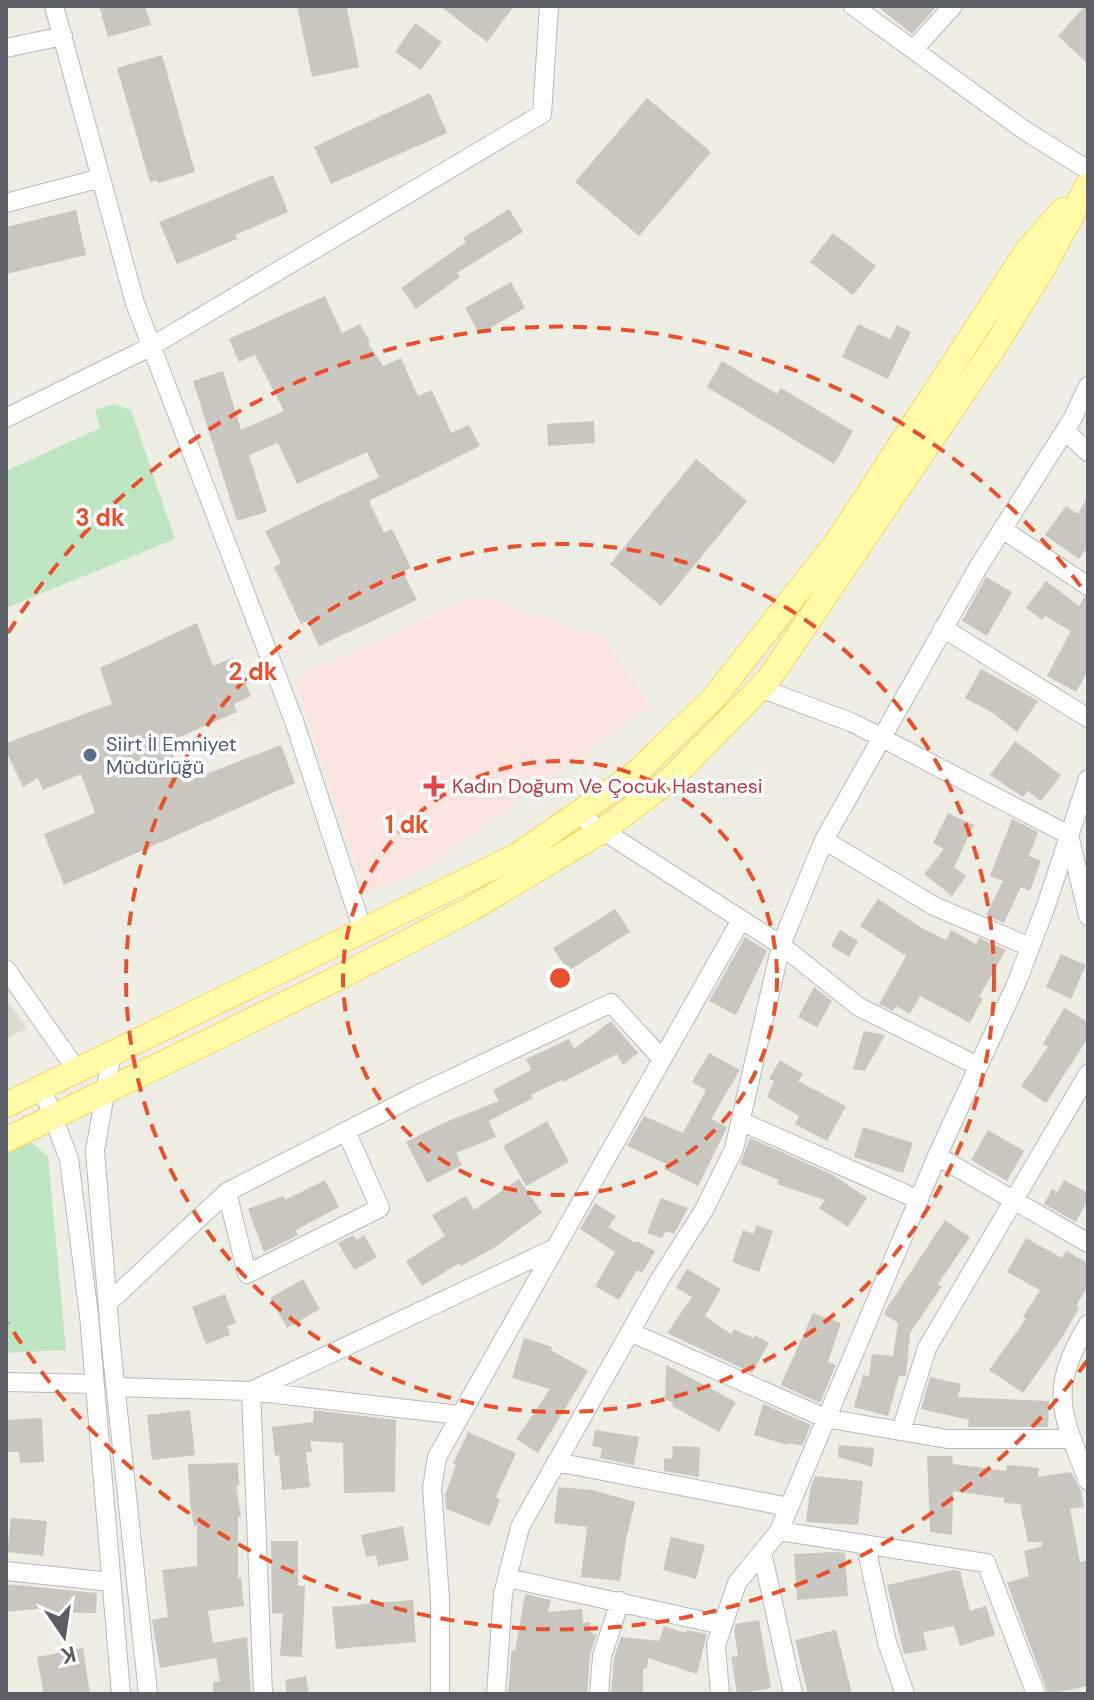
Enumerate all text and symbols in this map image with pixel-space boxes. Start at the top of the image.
text: 3 dk [75,502,125,533]
text: 2 dk [228,656,278,687]
place label: Siirt İl Emniyet Müdürlüğü [106,731,237,780]
marker: Siirt İl Emniyet Müdürlüğü [81,746,99,764]
place label: Kadın Doğum Ve Çocuk Hastanesi [452,773,763,799]
marker: Kadın Doğum Ve Çocuk Hastanesi [423,775,445,797]
text: 1 dk [385,809,429,840]
centre of rings [546,964,574,992]
north arrow [24,1596,104,1676]
text: K [58,1639,79,1671]

